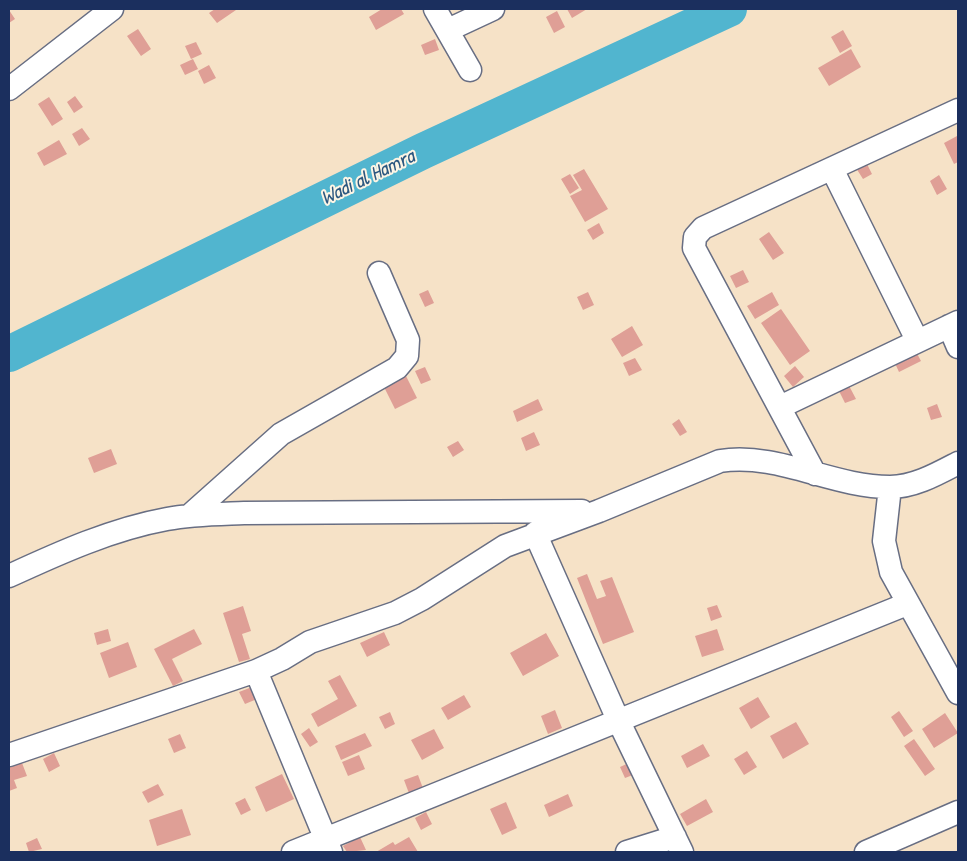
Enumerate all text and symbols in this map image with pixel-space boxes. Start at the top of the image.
water label: Wadi al Hamra [317,145,419,211]

